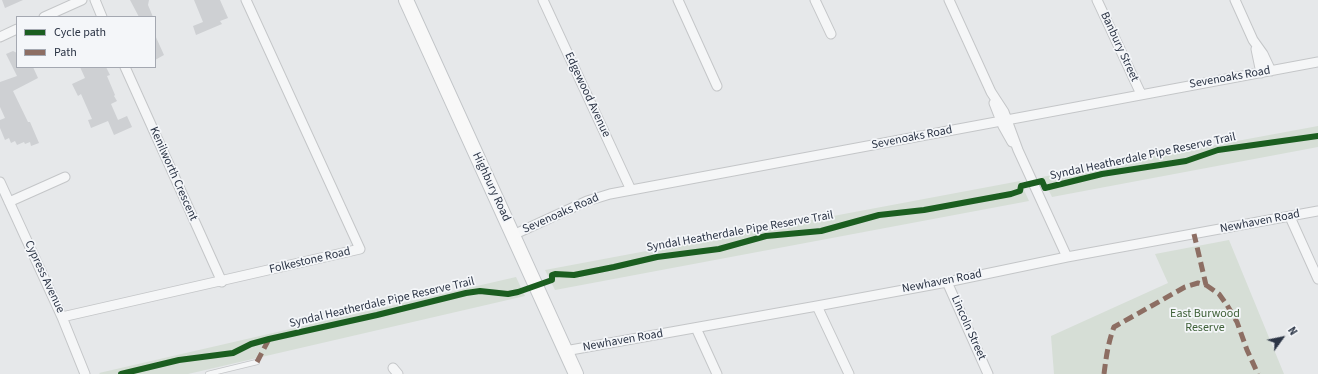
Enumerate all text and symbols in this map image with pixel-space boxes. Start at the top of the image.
street label: Banbury Street [1097,10,1141,84]
legend [16,16,156,68]
text: Cycle path [54,24,106,41]
text: Path [54,44,77,61]
street label: Edgewood Avenue [561,50,613,140]
street label: Sevenoaks Road [1188,64,1272,92]
street label: Sevenoaks Road [870,123,954,153]
street label: Kenilworth Crescent [146,125,200,223]
street label: Syndal Heatherdale Pipe Reserve Trail [1049,130,1237,184]
street label: Highbury Road [469,150,513,224]
street label: Sevenoaks Road [521,191,601,237]
street label: Newhaven Road [1219,207,1301,237]
street label: Syndal Heatherdale Pipe Reserve Trail [645,208,835,256]
street label: Cypress Avenue [21,238,67,316]
street label: Folkestone Road [268,245,352,277]
street label: Newhaven Road [901,267,983,297]
street label: Syndal Heatherdale Pipe Reserve Trail [288,275,476,331]
street label: Lincoln Street [947,293,989,363]
park label: East Burwood Reserve [1170,307,1240,335]
north arrow [1262,318,1302,358]
text: N [1284,324,1301,338]
street label: Newhaven Road [582,327,664,355]

